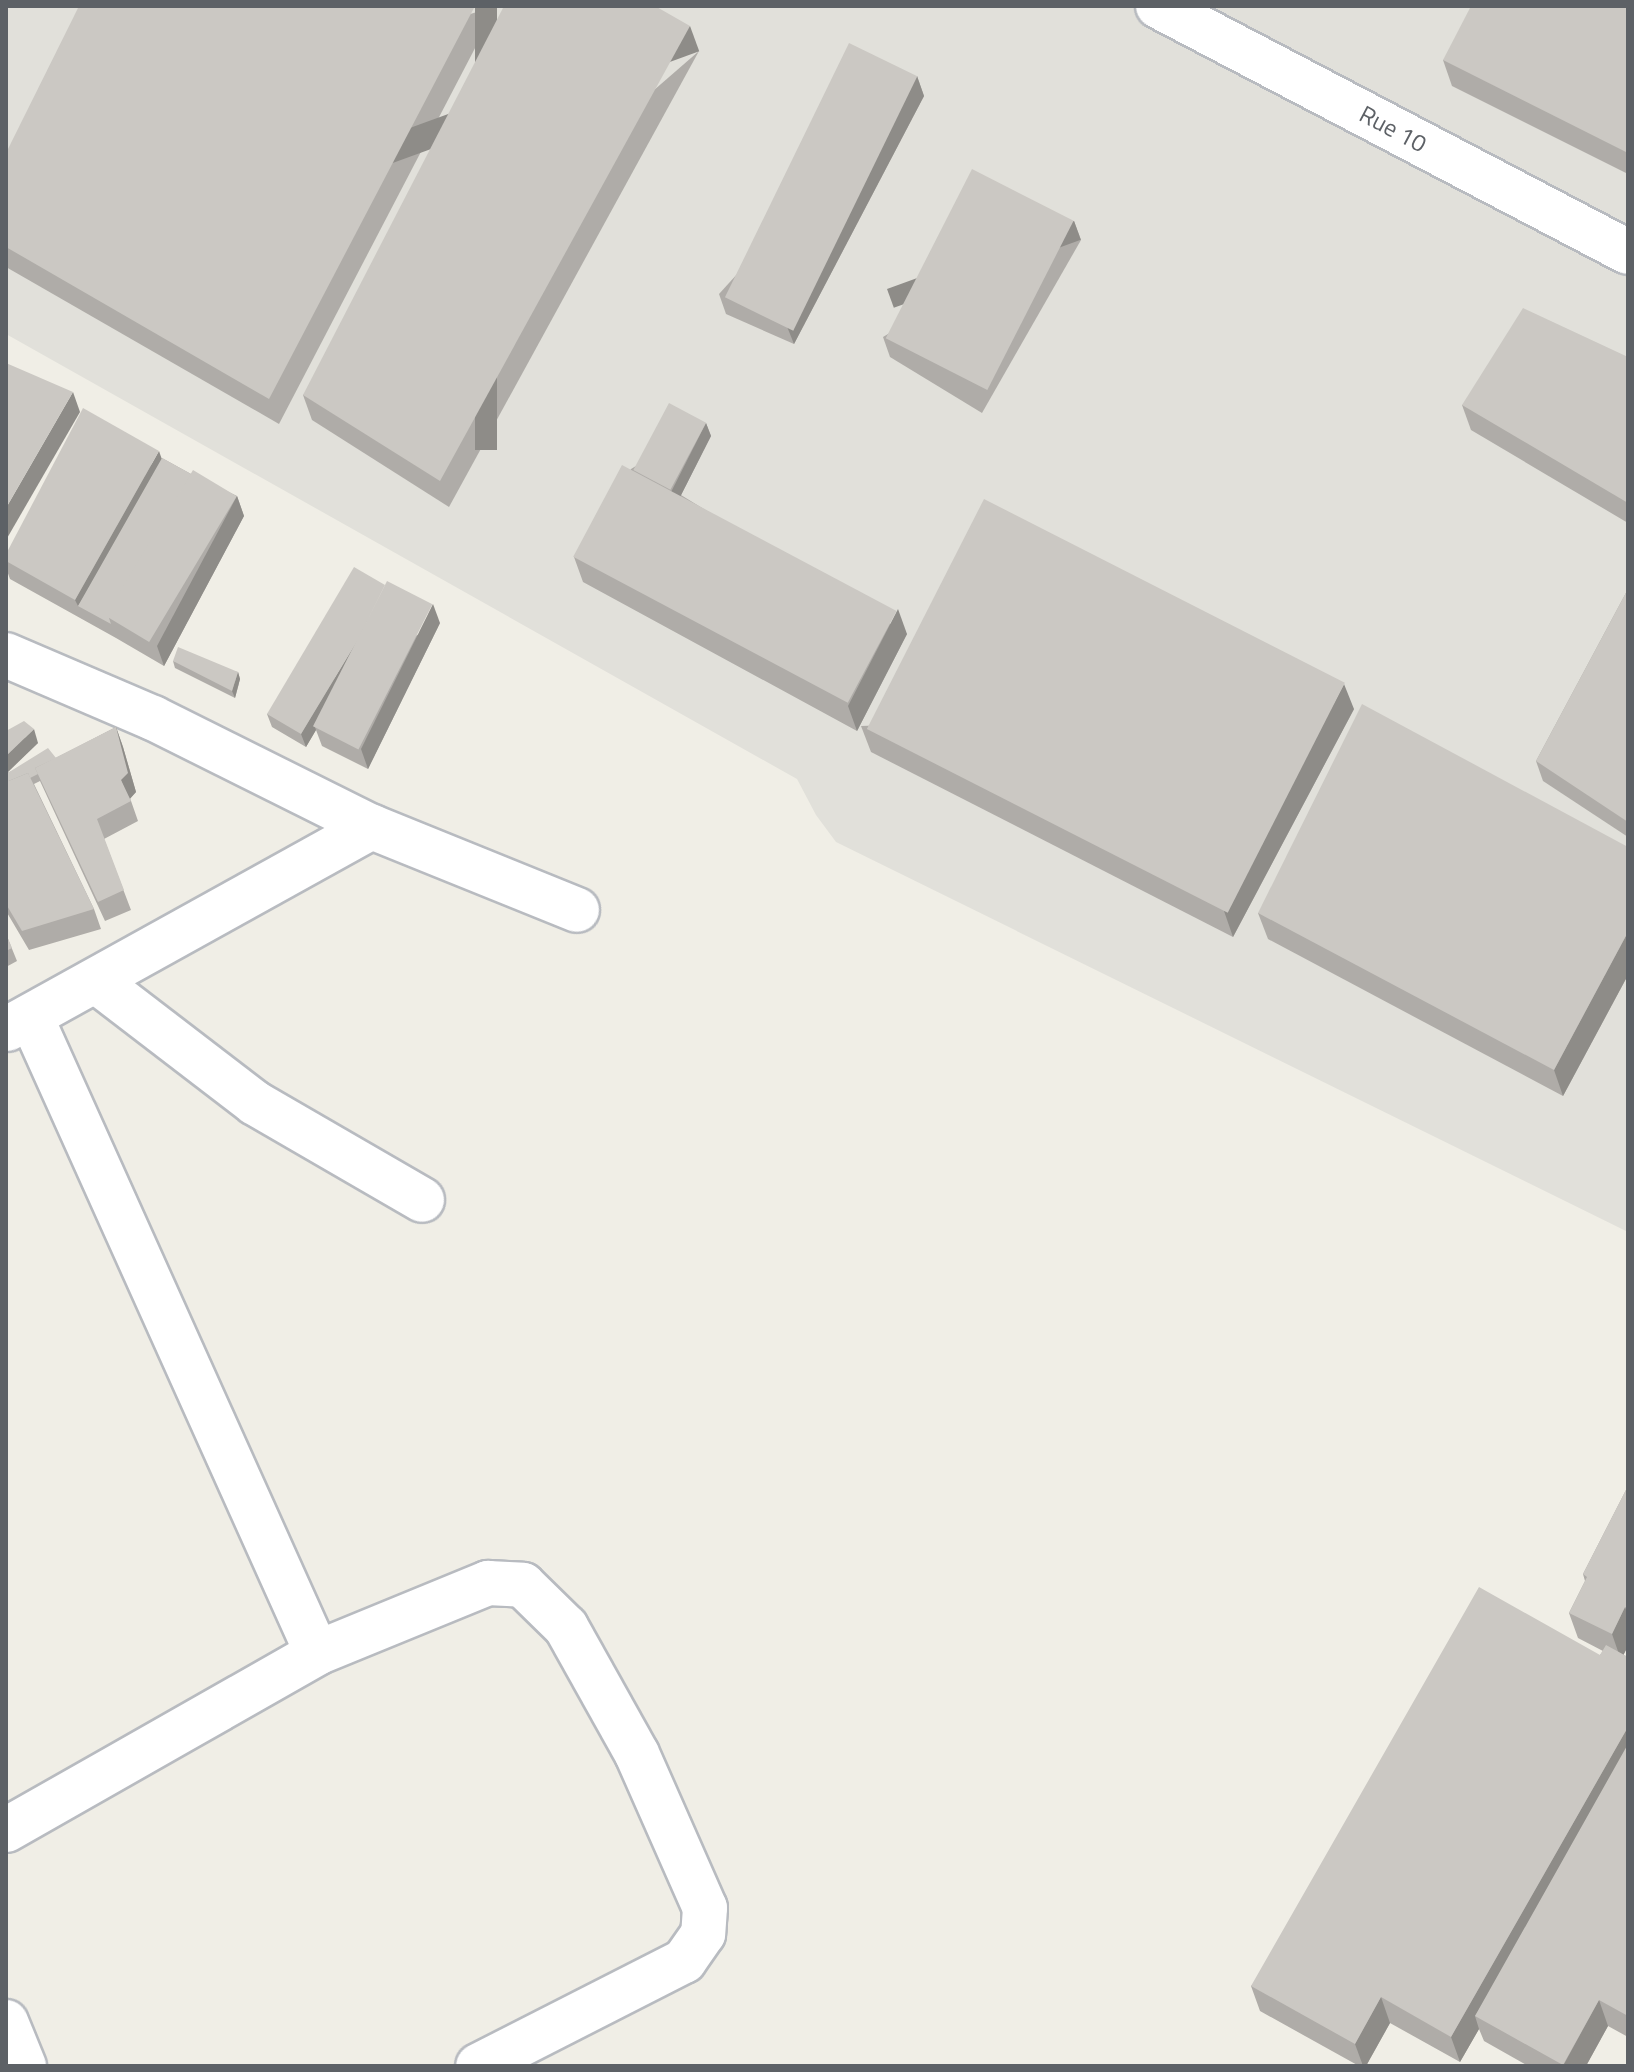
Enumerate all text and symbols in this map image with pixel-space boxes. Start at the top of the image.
street label: Rue 10 [1355,99,1431,159]

